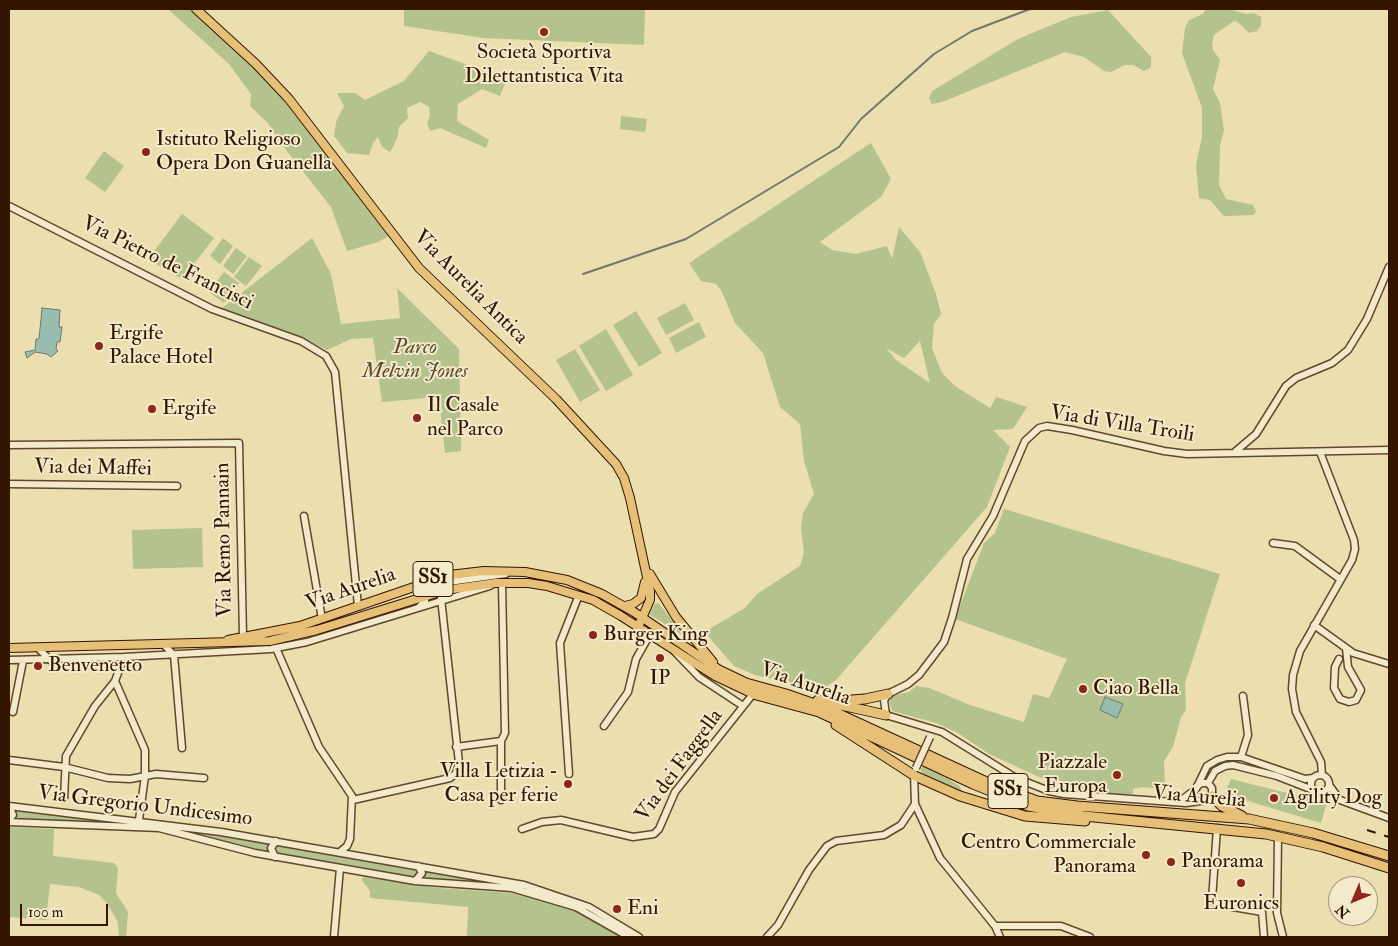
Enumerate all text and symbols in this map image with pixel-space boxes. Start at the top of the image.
marker: Società Sportiva Dilettantistica Vita [538,26,550,38]
place label: Società Sportiva Dilettantistica Vita [465,40,623,90]
place label: Istituto Religioso Opera Don Guanella [156,127,332,177]
marker: Istituto Religioso Opera Don Guanella [140,146,152,158]
street label: Via Pietro de Francisci [77,212,257,316]
street label: Via Aurelia Antica [408,226,532,350]
place label: Ergife Palace Hotel [109,321,213,371]
park label: Parco Melvin Jones [362,335,468,385]
marker: Ergife Palace Hotel [93,340,105,352]
place label: Il Casale nel Parco [427,393,503,443]
place label: Ergife [162,396,216,422]
street label: Via di Villa Troili [1048,401,1196,449]
marker: Ergife [146,403,158,415]
marker: Il Casale nel Parco [411,412,423,424]
street label: Via dei Maffei [34,455,152,483]
street label: Via Remo Pannain [211,462,239,618]
road number: SS1 [413,562,453,596]
street label: Via Aurelia [303,563,399,617]
place label: Burger King [603,622,708,648]
marker: Burger King [587,629,599,641]
marker: IP [654,652,666,664]
place label: Benvenetto [48,653,142,679]
street label: Via Aurelia [757,658,853,712]
marker: Benvenetto [32,660,44,672]
place label: IP [650,666,670,692]
place label: Ciao Bella [1093,676,1179,702]
marker: Ciao Bella [1077,683,1089,695]
street label: Via dei Faggella [631,705,729,827]
place label: Piazzale Europa [1038,750,1107,800]
place label: Villa Letizia - Casa per ferie [440,759,558,809]
marker: Piazzale Europa [1111,769,1123,781]
road number: SS1 [988,774,1028,808]
marker: Villa Letizia - Casa per ferie [562,778,574,790]
street label: Via Gregorio Undicesimo [36,781,254,833]
street label: Via Aurelia [1151,781,1247,815]
place label: Agility Dog [1284,785,1382,811]
marker: Agility Dog [1268,792,1280,804]
place label: Centro Commerciale Panorama [961,830,1136,880]
marker: Centro Commerciale Panorama [1140,849,1152,861]
place label: Panorama [1181,849,1264,875]
marker: Panorama [1165,856,1177,868]
north arrow [1328,876,1378,926]
marker: Euronics [1235,877,1247,889]
place label: Euronics [1203,891,1279,917]
scale bar [22,894,110,926]
place label: Eni [627,896,659,922]
text: N [1332,901,1353,922]
text: 100 m [28,903,63,922]
marker: Eni [611,903,623,915]

